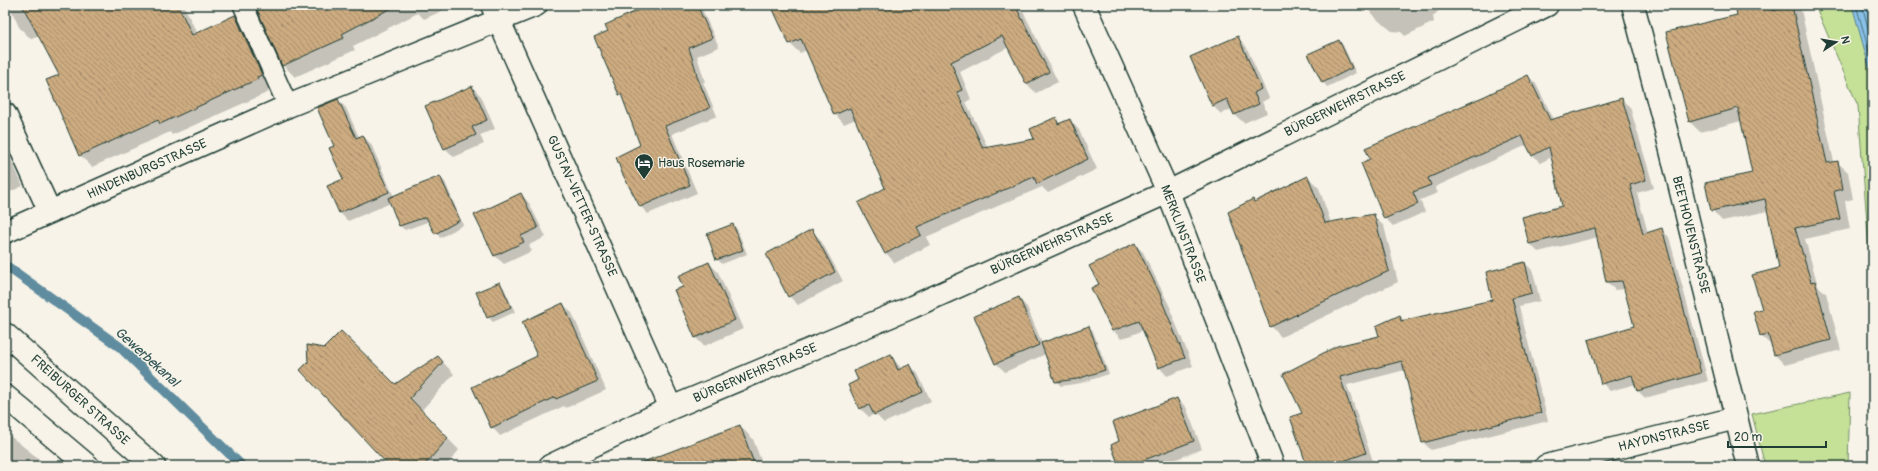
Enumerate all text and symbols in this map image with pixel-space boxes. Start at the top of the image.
north arrow [1816,22,1856,62]
text: N [1838,35,1853,46]
street label: BÜRGERWEHRSTRASSE [1282,68,1408,140]
street label: GUSTAV-VETTER-STRASSE [544,133,621,279]
street label: HINDENBURGSTRASSE [85,135,210,203]
hotel icon: Haus Rosemarie [633,152,655,180]
place label: Haus Rosemarie [658,155,745,171]
street label: BEETHOVENSTRASSE [1669,174,1713,296]
street label: MERKLINSTRASSE [1157,183,1209,286]
street label: BÜRGERWEHRSTRASSE [988,210,1116,278]
water label: Gewerbekanal [111,324,184,392]
street label: BÜRGERWEHRSTRASSE [691,340,820,406]
street label: FREIBURGER STRASSE [27,351,133,449]
street label: HAYDNSTRASSE [1617,417,1712,455]
scale bar [1728,423,1826,449]
text: 20 m [1734,430,1763,445]

